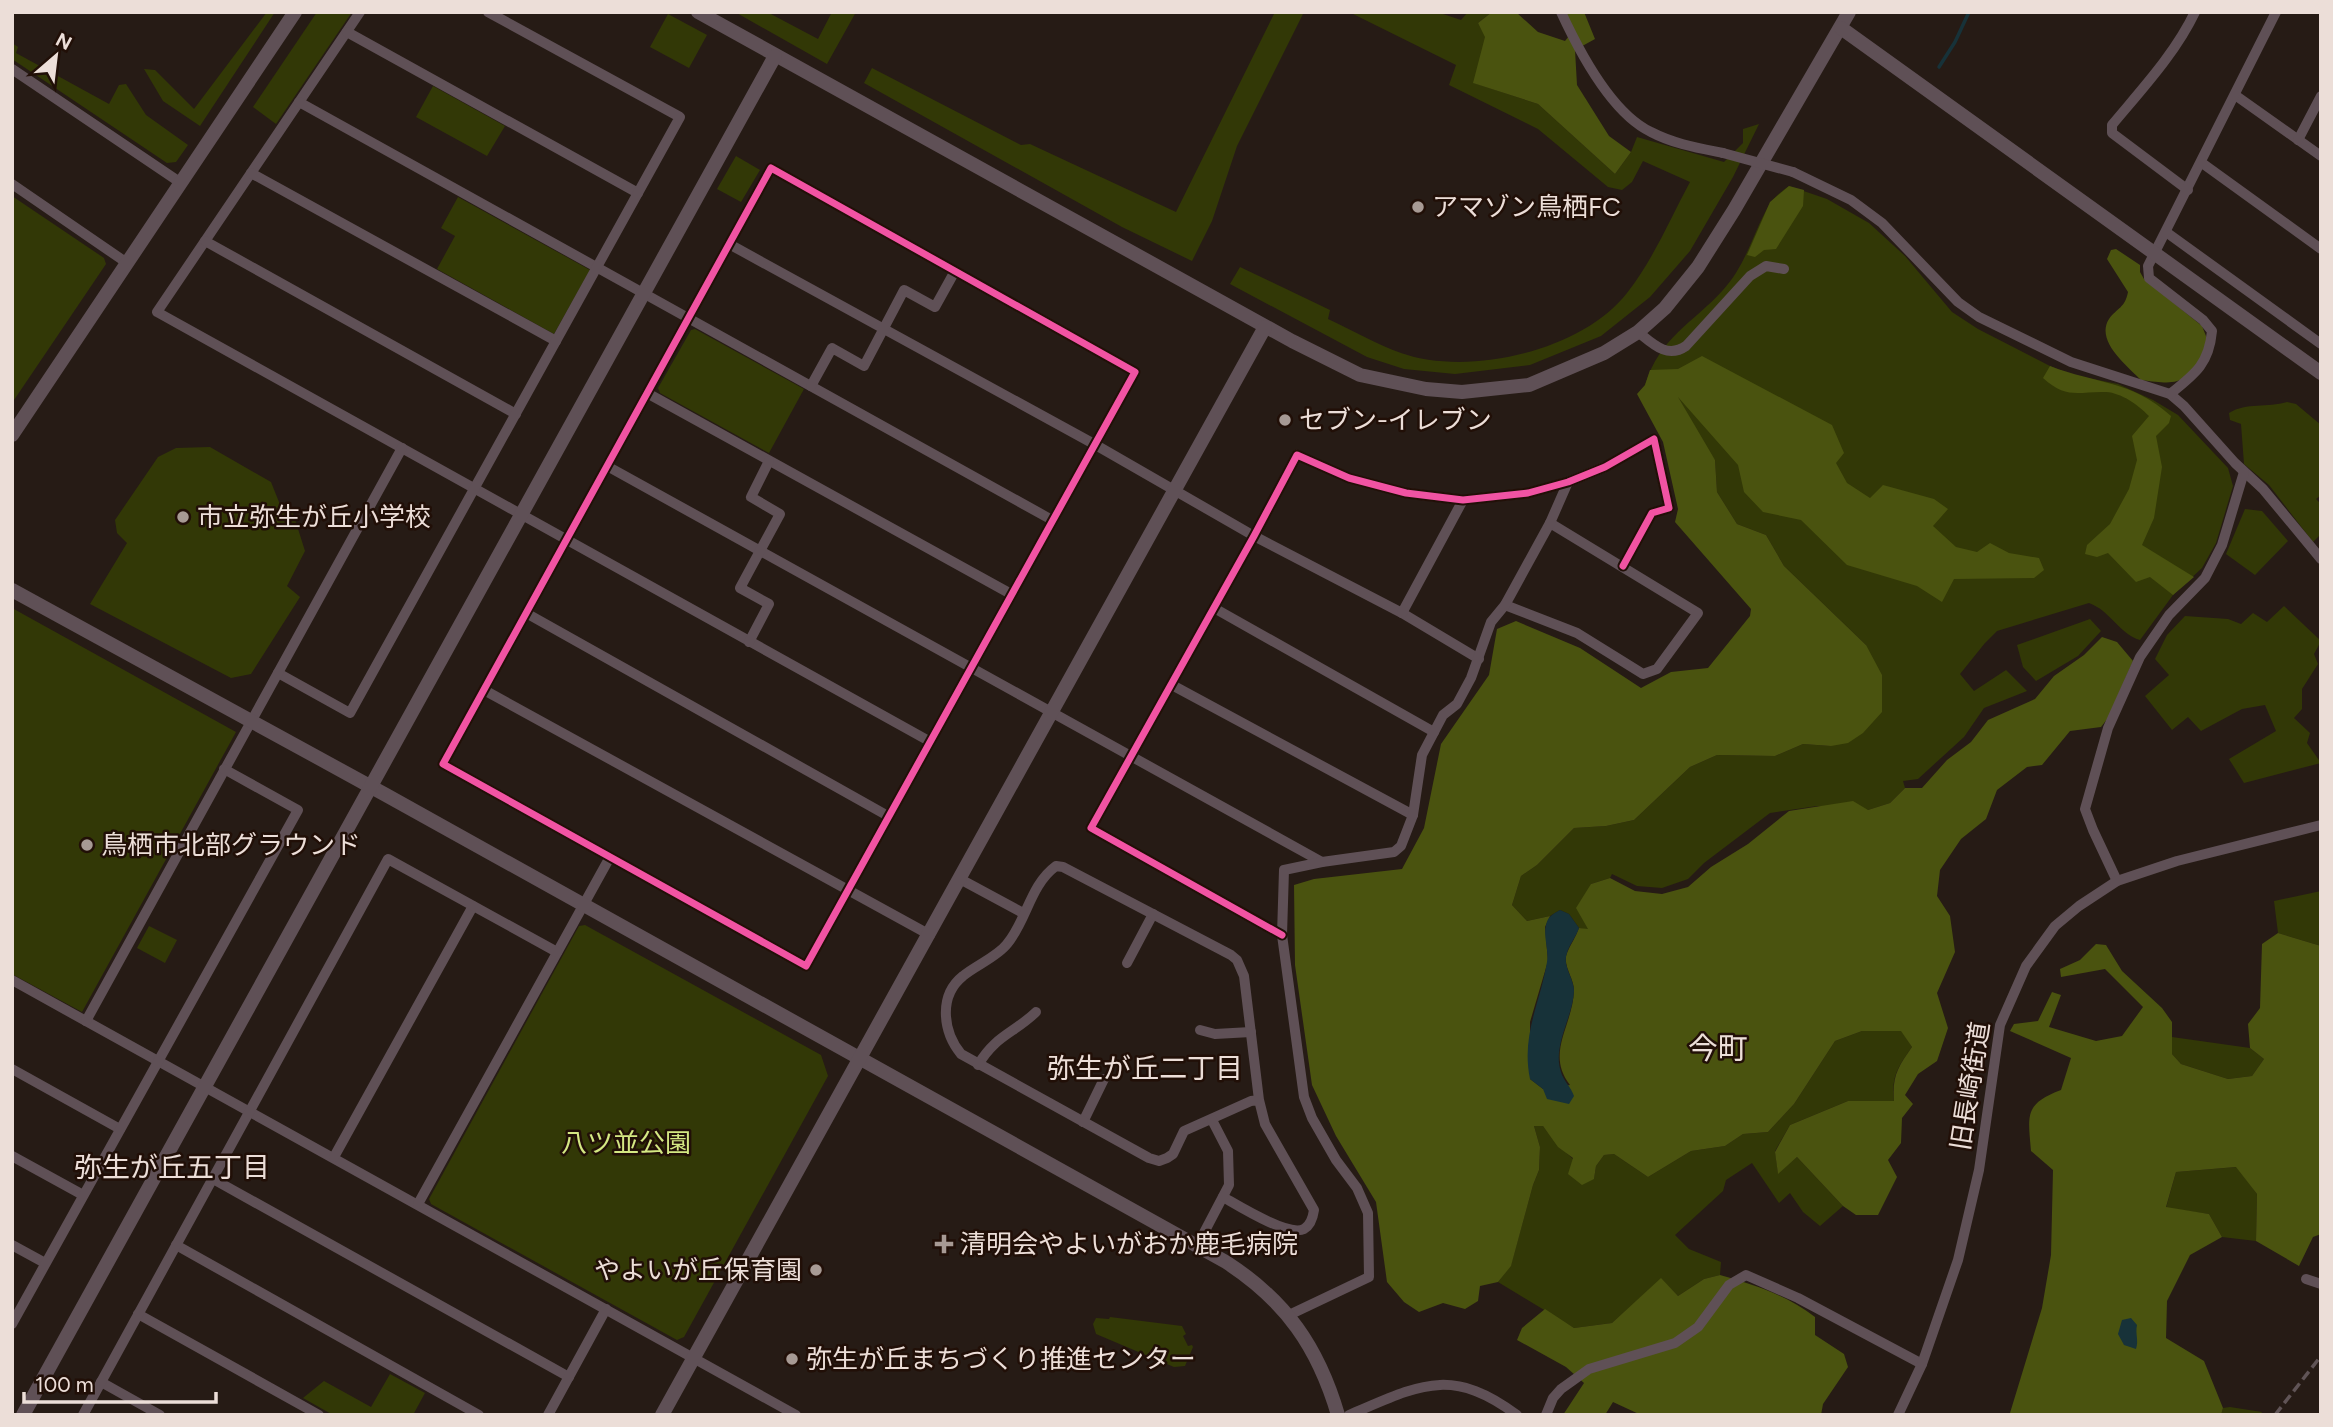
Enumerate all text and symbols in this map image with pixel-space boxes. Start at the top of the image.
north arrow [21,21,91,91]
text: N [52,28,76,55]
place label: アマゾン鳥栖FC [1432,191,1621,223]
marker: アマゾン鳥栖FC [1410,199,1426,215]
place label: セブン-イレブン [1299,404,1492,436]
marker: セブン-イレブン [1277,412,1293,428]
place label: 市立弥生が丘小学校 [197,501,431,533]
marker: 市立弥生が丘小学校 [175,509,191,525]
place label: 鳥栖市北部グラウンド [101,829,361,861]
marker: 鳥栖市北部グラウンド [79,837,95,853]
street label: 旧長崎街道 [1944,1019,1996,1153]
district label: 今町 [1688,1030,1748,1067]
district label: 弥生が丘二丁目 [1047,1051,1243,1085]
park label: 八ツ並公園 [561,1127,691,1159]
district label: 弥生が丘五丁目 [74,1150,270,1184]
place label: 清明会やよいがおか鹿毛病院 [960,1228,1298,1260]
marker: 清明会やよいがおか鹿毛病院 [934,1234,954,1254]
place label: やよいが丘保育園 [594,1254,802,1286]
marker: やよいが丘保育園 [808,1262,824,1278]
place label: 弥生が丘まちづくり推進センター [806,1343,1196,1375]
marker: 弥生が丘まちづくり推進センター [784,1351,800,1367]
scale bar [24,1360,217,1404]
text: 100 m [35,1372,94,1397]

